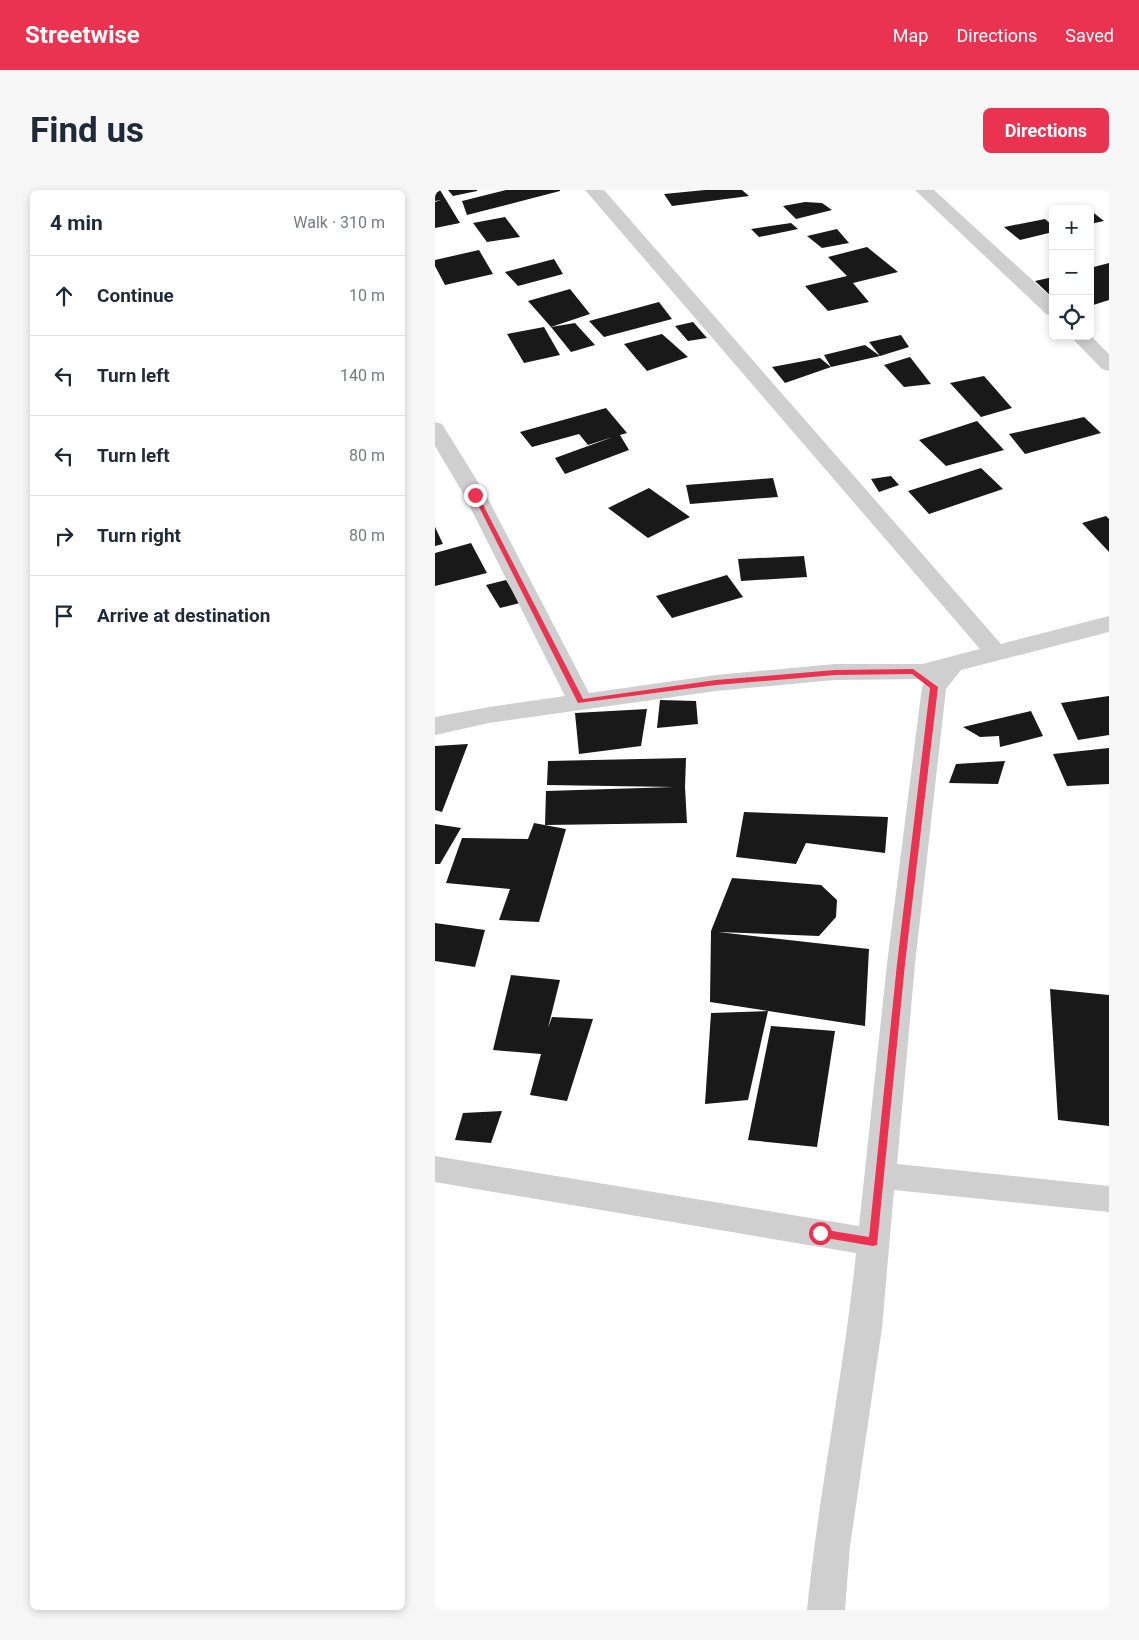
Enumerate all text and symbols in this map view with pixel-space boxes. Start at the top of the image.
text: Streetwise [25,21,140,49]
text: Map [893,25,928,46]
text: Directions [956,25,1037,46]
text: Saved [1065,25,1114,46]
button: Directions [983,108,1109,153]
text: Find us [30,110,144,151]
map controls [1049,205,1094,340]
button: + [1049,205,1094,250]
text: 4 min [50,211,103,235]
text: Walk · 310 m [293,213,385,232]
button: − [1049,250,1094,295]
icon: ahead [50,282,78,310]
text: Continue [97,284,174,307]
text: 10 m [349,286,385,305]
button: locate [1049,295,1094,340]
icon: left [50,362,78,390]
text: Turn left [97,364,170,387]
text: 140 m [340,366,385,385]
icon: left [50,442,78,470]
text: Turn left [97,444,170,467]
text: 80 m [349,446,385,465]
route end [464,484,487,507]
icon: right [50,522,78,550]
text: Turn right [97,524,181,547]
text: 80 m [349,526,385,545]
icon: arrive [50,602,78,630]
text: Arrive at destination [97,604,270,627]
route start [809,1222,832,1245]

